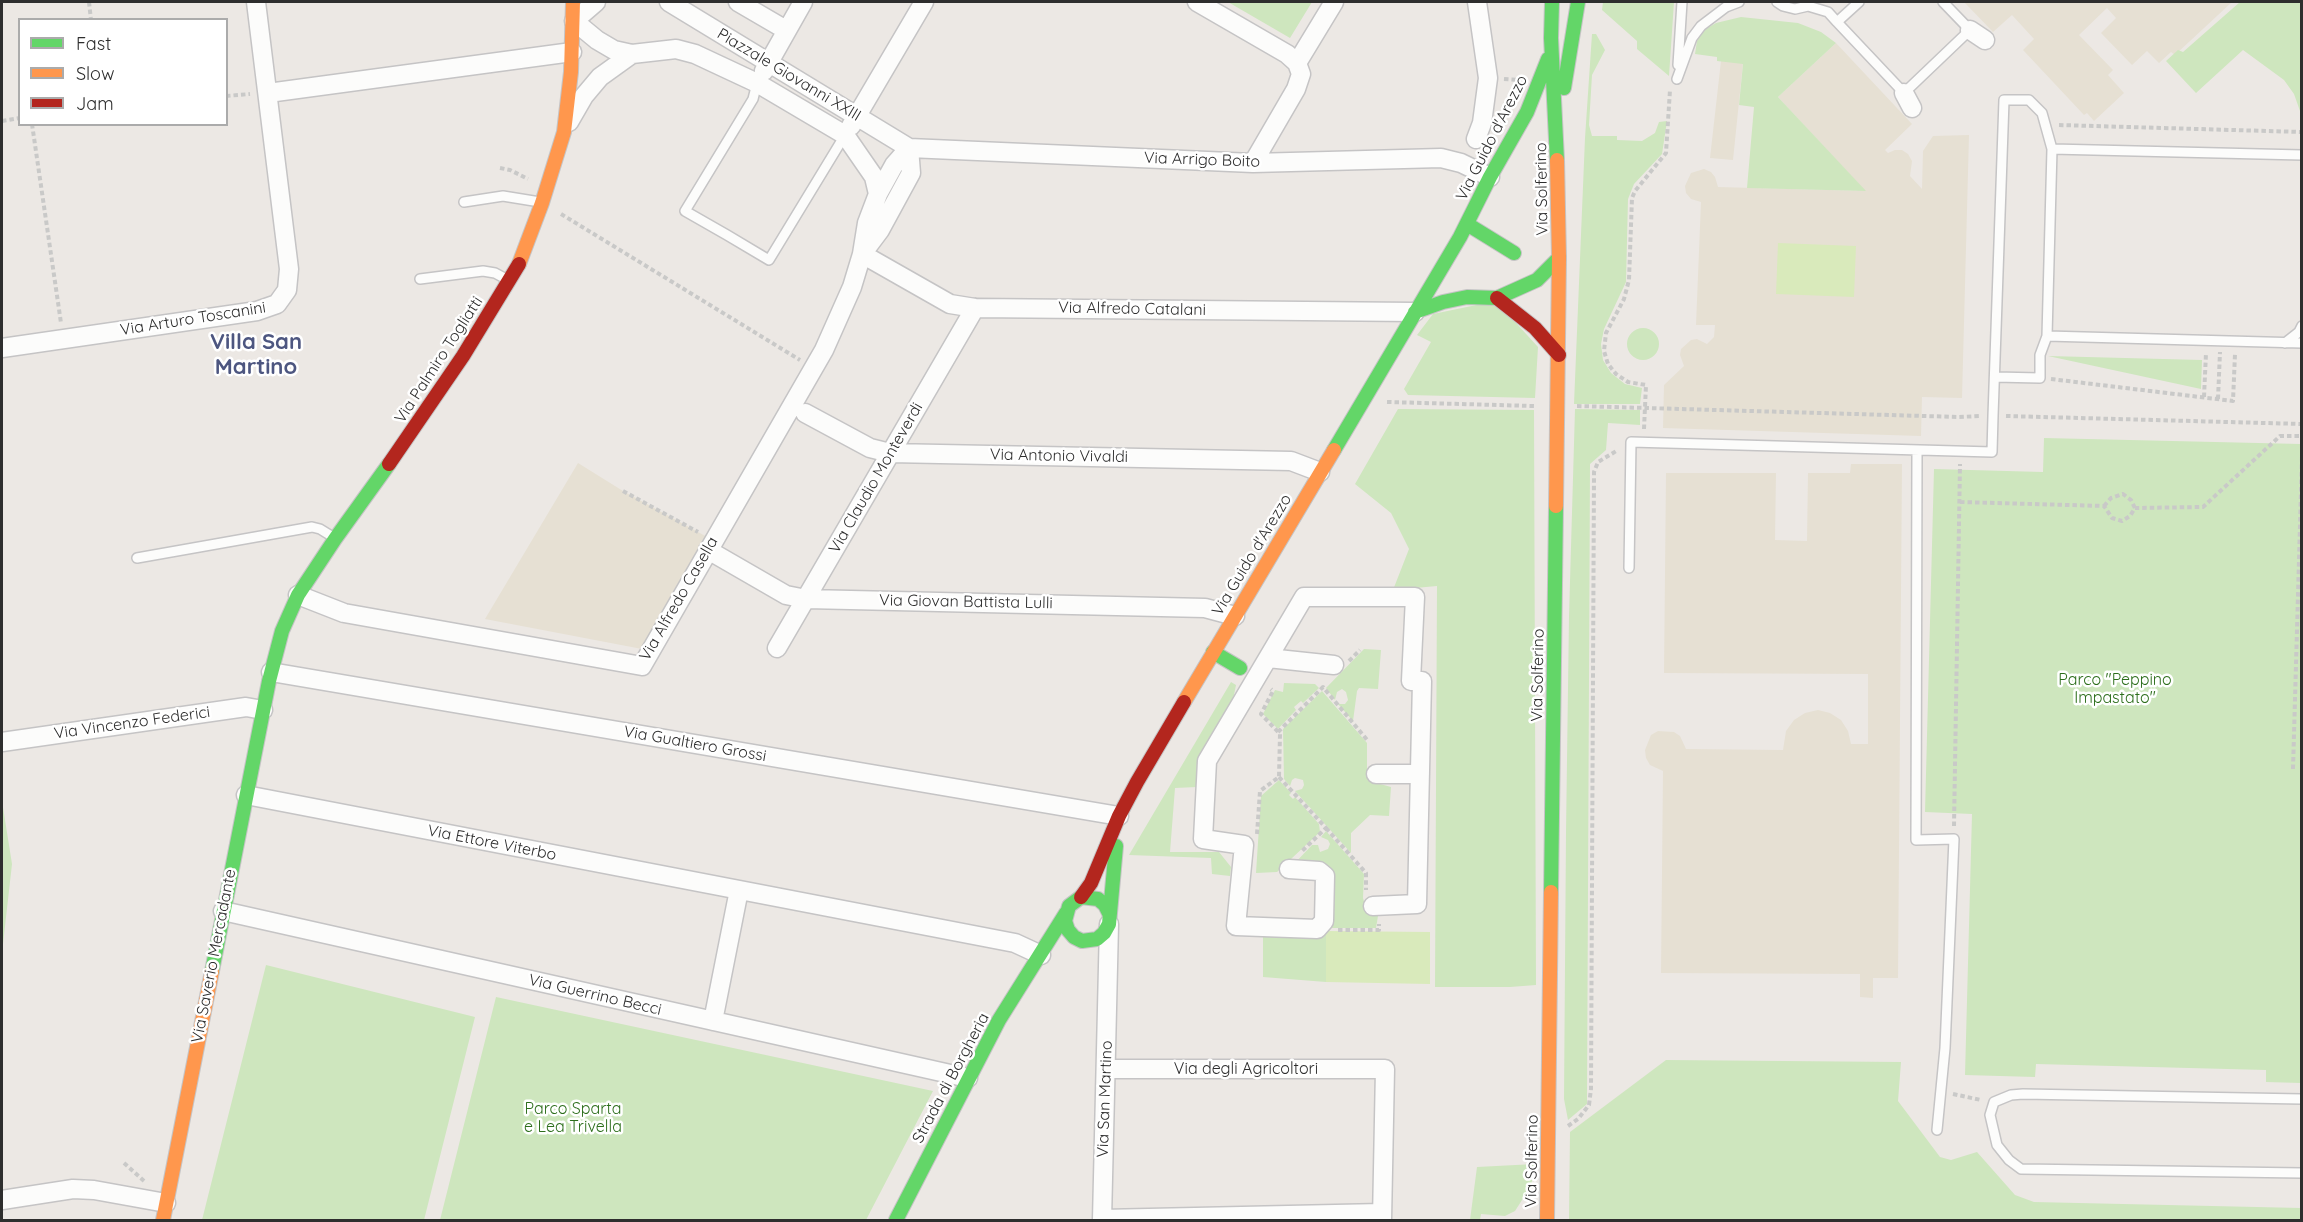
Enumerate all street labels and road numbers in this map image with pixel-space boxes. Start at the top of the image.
street label: Piazzale Giovanni XXIII [714,24,864,126]
street label: Via Guido d'Arezzo [1452,72,1532,204]
street label: Via Solferino [1532,142,1552,236]
street label: Via Arrigo Boito [1143,148,1261,172]
street label: Via Palmiro Togliatti [391,293,487,427]
street label: Via Arturo Toscanini [119,298,267,340]
street label: Via Alfredo Catalani [1058,298,1206,320]
street label: Via Claudio Monteverdi [825,399,927,557]
street label: Via Antonio Vivaldi [990,445,1128,467]
street label: Via Guido d'Arezzo [1208,491,1296,619]
street label: Via Alfredo Casella [636,533,722,665]
street label: Via Giovan Battista Lulli [879,591,1053,613]
street label: Via Solferino [1528,628,1548,722]
street label: Via Vincenzo Federici [53,703,211,743]
street label: Via Gualtiero Grossi [622,722,768,766]
street label: Via Ettore Viterbo [426,821,558,865]
street label: Via Saverio Mercadante [188,867,240,1045]
street label: Via Guerrino Becci [527,970,663,1020]
street label: Strada di Borgheria [909,1010,993,1146]
street label: Via San Martino [1093,1040,1117,1158]
street label: Via degli Agricoltori [1174,1059,1318,1079]
street label: Via Solferino [1522,1114,1542,1208]

